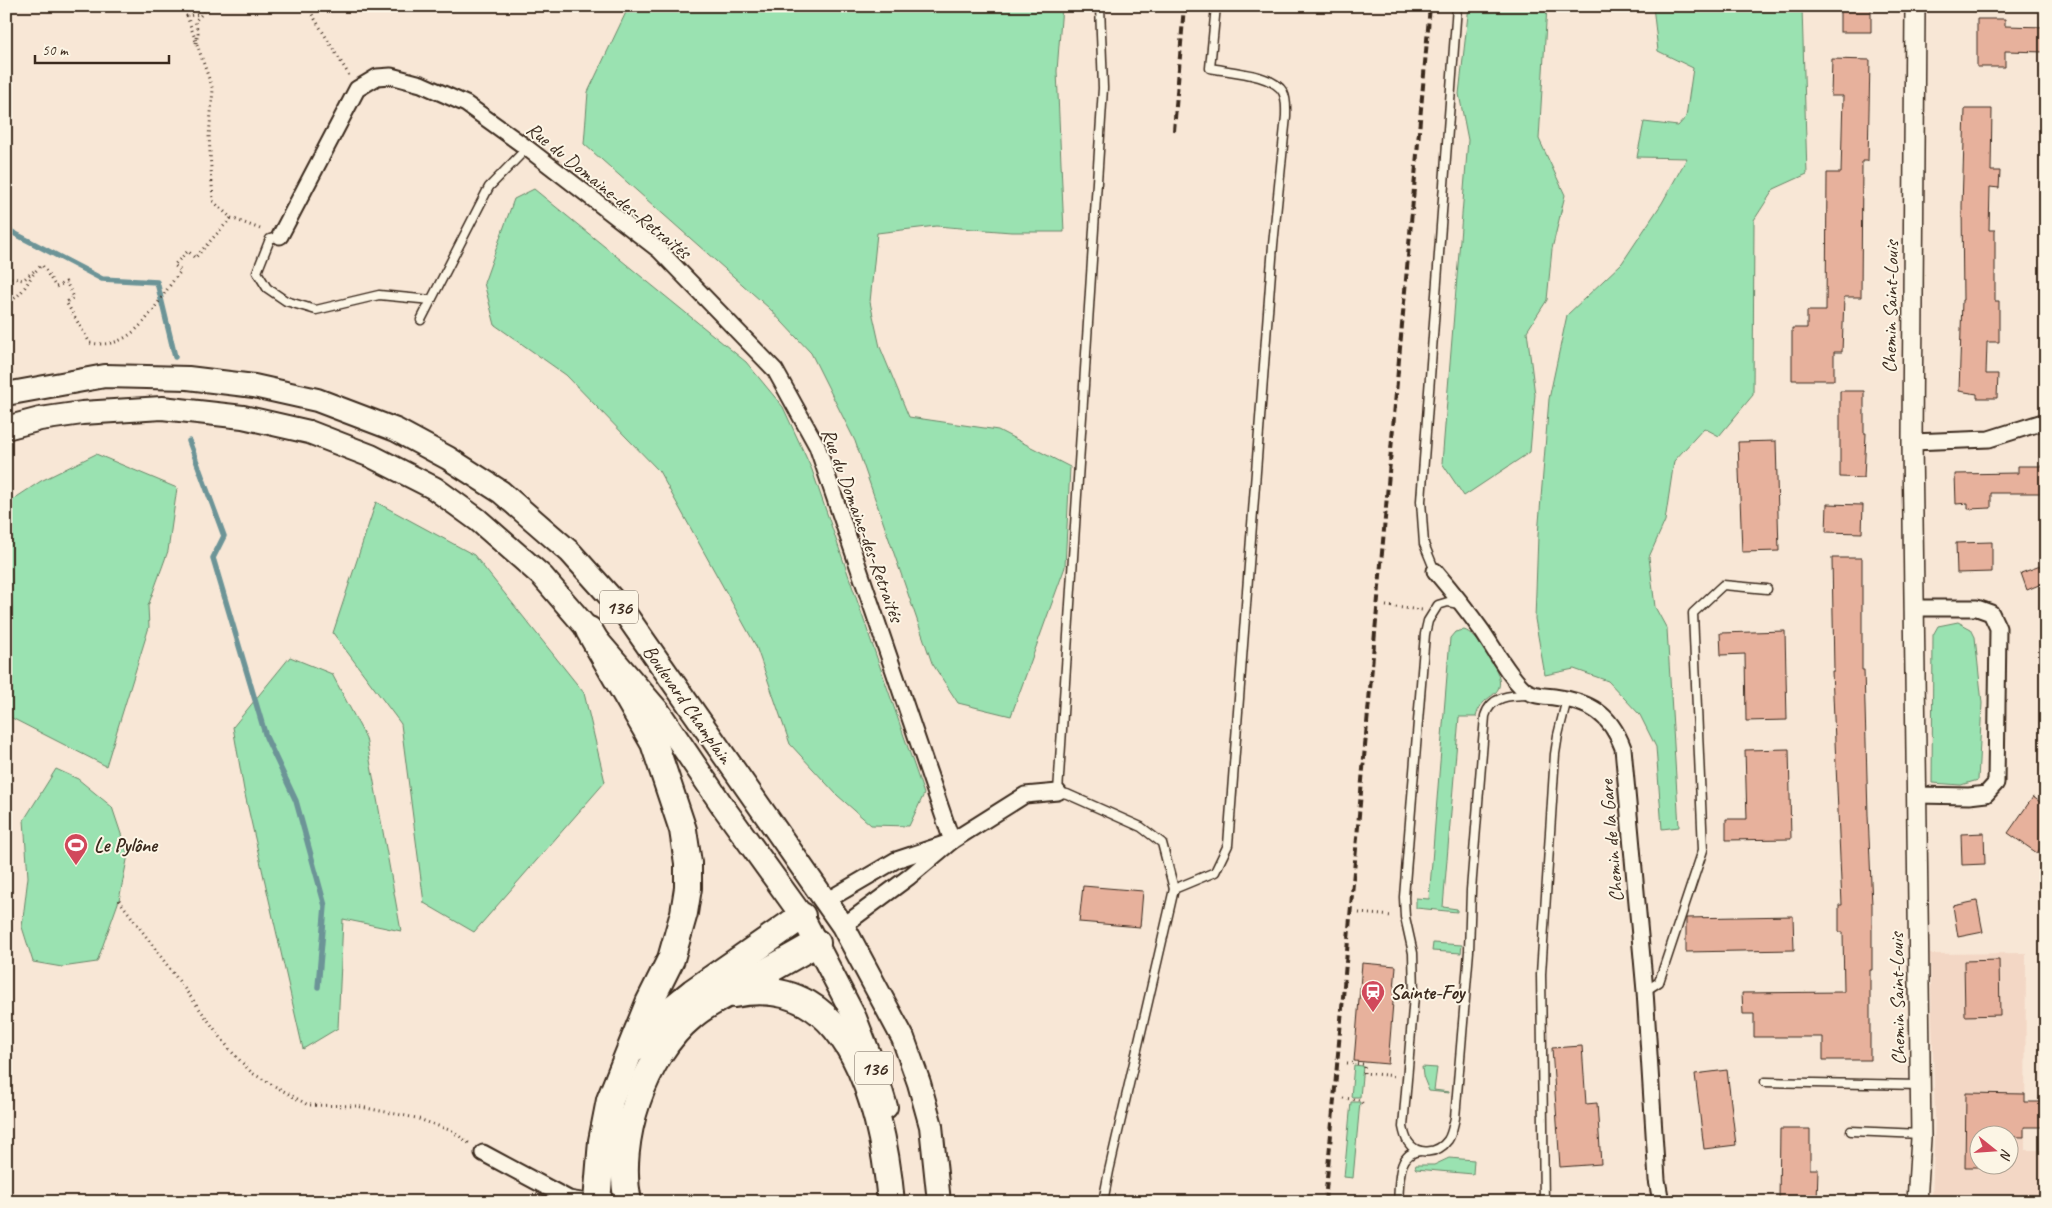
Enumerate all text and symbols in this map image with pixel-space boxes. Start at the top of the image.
scale bar [35,32,169,64]
text: 50 m [42,41,69,60]
street label: Rue du Domaine-des-Retraités [522,116,698,266]
street label: Chemin Saint-Louis [1877,238,1904,373]
street label: Rue du Domaine-des-Retraités [816,425,910,627]
road number: 136 [600,590,638,624]
street label: Boulevard Champlain [637,640,738,769]
street label: Chemin de la Gare [1594,777,1629,903]
sports icon: Le Pylône [63,832,89,866]
place label: Le Pylône [94,833,159,858]
street label: Chemin Saint-Louis [1884,930,1911,1065]
station icon: Sainte-Foy [1360,979,1386,1013]
place label: Sainte-Foy [1390,980,1467,1005]
road number: 136 [855,1052,893,1084]
north arrow [1970,1126,2020,1176]
text: N [1996,1147,2015,1163]

